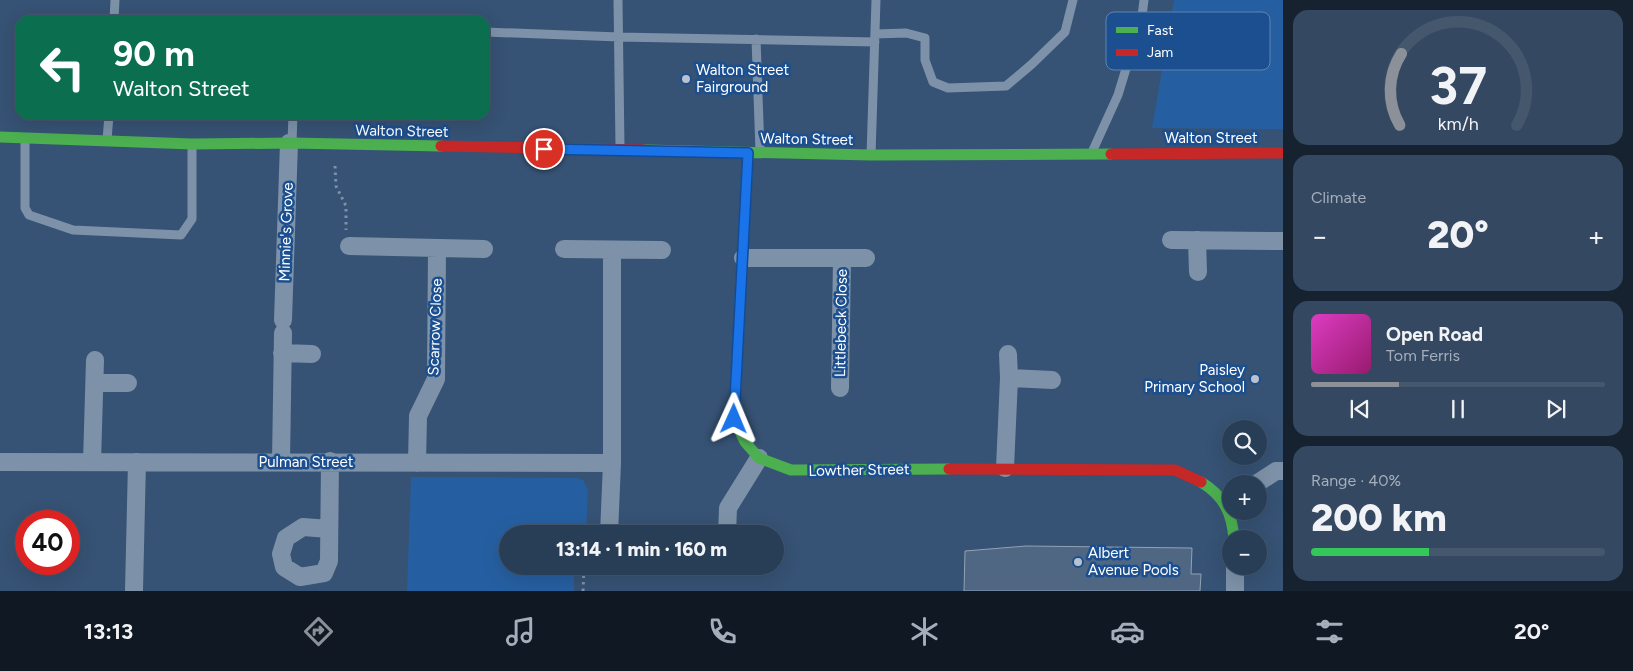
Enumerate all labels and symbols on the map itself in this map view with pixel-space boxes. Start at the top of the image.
legend [1106,12,1270,70]
text: Fast [1147,22,1173,39]
text: Jam [1147,44,1173,61]
place label: Walton Street Fairground [696,61,789,96]
marker: Walton Street Fairground [680,73,692,85]
street label: Walton Street [355,121,449,141]
pin [523,128,565,170]
street label: Walton Street [760,129,854,149]
street label: Walton Street [1164,129,1258,147]
street label: Minnie's Grove [275,182,297,282]
street label: Littlebeck Close [831,269,851,377]
street label: Scarrow Close [424,278,446,376]
place label: Paisley Primary School [1144,361,1245,396]
marker: Paisley Primary School [1249,373,1261,385]
position arrow [707,392,759,444]
street label: Pulman Street [259,453,354,471]
street label: Lowther Street [808,460,910,480]
speed limit sign: 40 [15,510,80,575]
place label: Albert Avenue Pools [1088,544,1179,579]
marker: Albert Avenue Pools [1072,556,1084,568]

